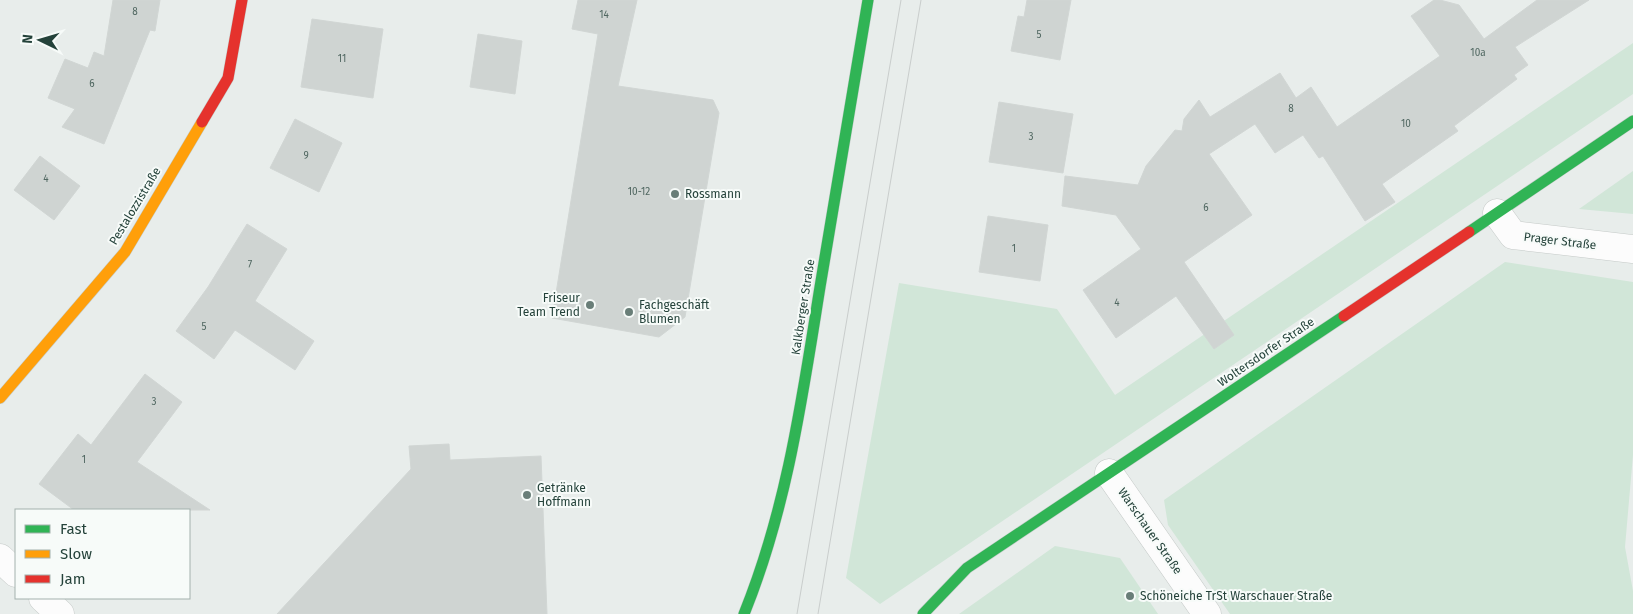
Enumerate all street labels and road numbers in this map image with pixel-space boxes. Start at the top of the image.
street label: Pestalozzistraße [106,165,164,247]
street label: Prager Straße [1523,230,1597,252]
street label: Kalkberger Straße [789,258,817,356]
street label: Woltersdorfer Straße [1215,314,1317,390]
street label: Warschauer Straße [1115,485,1185,577]

